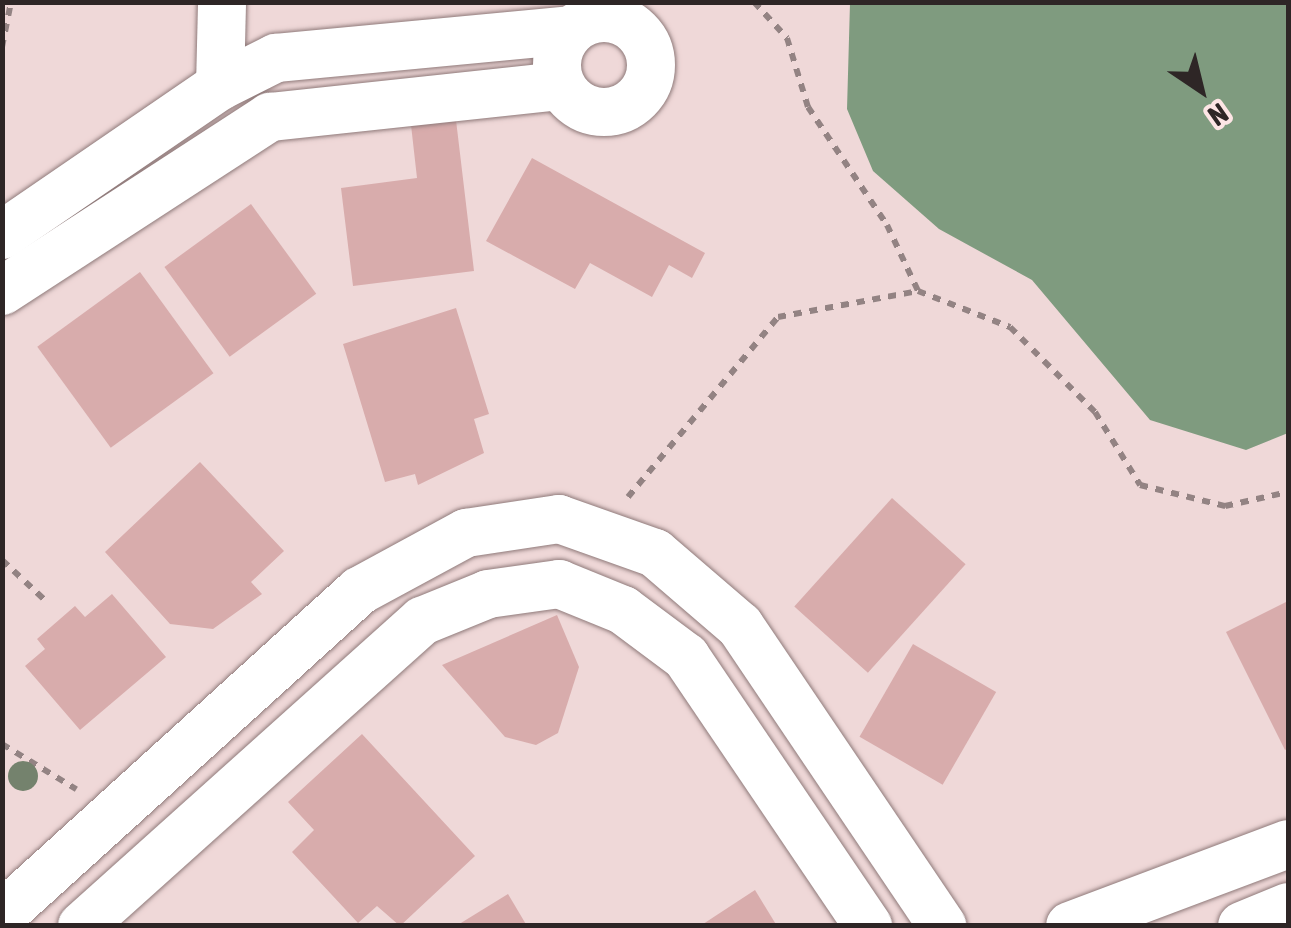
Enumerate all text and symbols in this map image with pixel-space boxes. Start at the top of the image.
north arrow [1151,40,1251,140]
text: N [1202,97,1234,132]

